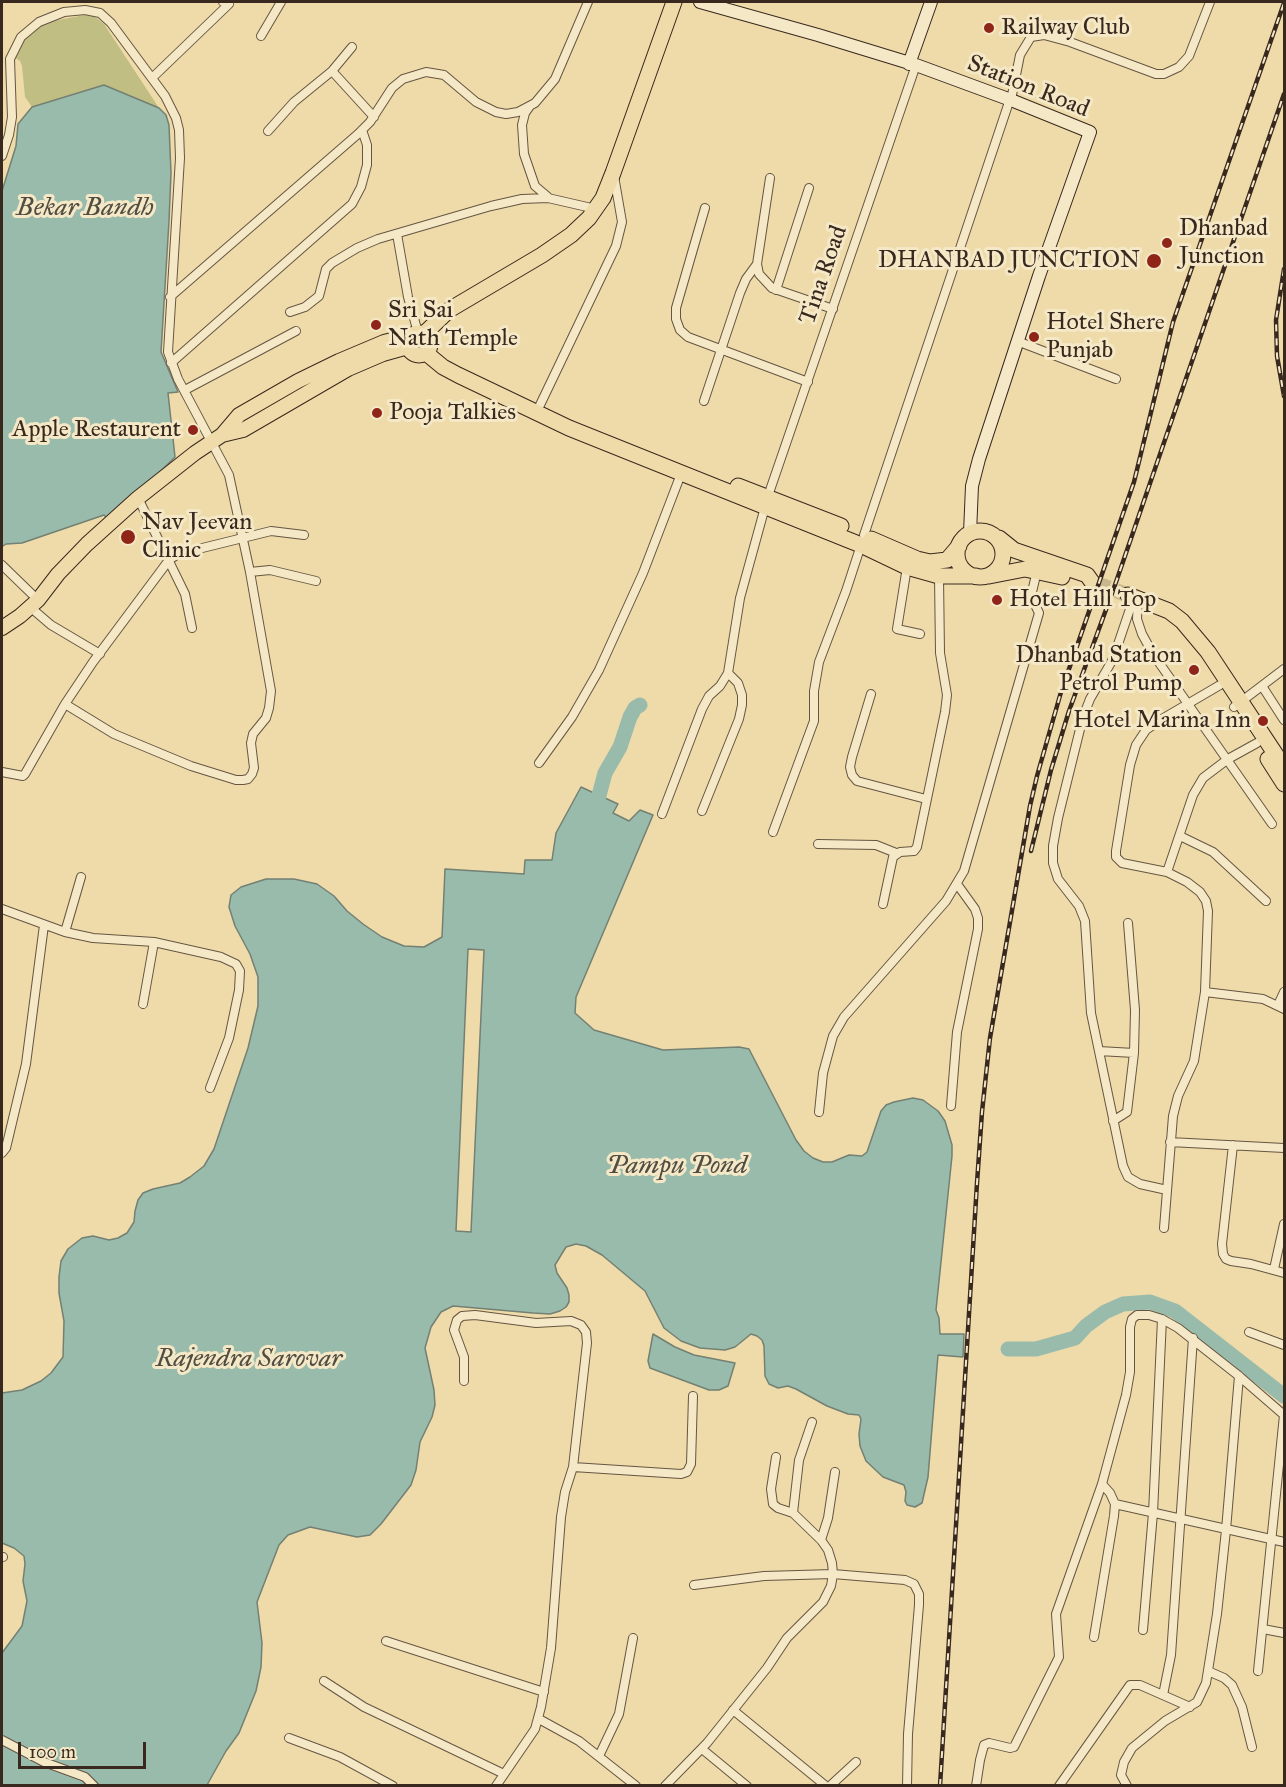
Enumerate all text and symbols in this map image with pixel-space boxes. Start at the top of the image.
place label: Railway Club [1001,14,1130,42]
marker: Railway Club [982,21,996,35]
street label: Station Road [963,49,1093,125]
water label: Bekar Bandh [16,193,154,225]
place label: Dhanbad Junction [1179,215,1268,271]
street label: Tina Road [794,222,854,328]
marker: Dhanbad Junction [1160,236,1174,250]
place label: DHANBAD JUNCTION [878,247,1140,275]
marker: DHANBAD JUNCTION [1145,252,1163,270]
place label: Sri Sai Nath Temple [388,297,518,353]
place label: Hotel Shere Punjab [1046,309,1165,365]
marker: Sri Sai Nath Temple [369,318,383,332]
marker: Hotel Shere Punjab [1027,330,1041,344]
place label: Pooja Talkies [389,399,516,427]
marker: Pooja Talkies [370,406,384,420]
place label: Apple Restaurent [12,416,181,444]
marker: Apple Restaurent [186,423,200,437]
place label: Nav Jeevan Clinic [142,509,252,565]
marker: Nav Jeevan Clinic [119,528,137,546]
place label: Hotel Hill Top [1009,586,1156,614]
marker: Hotel Hill Top [990,593,1004,607]
place label: Dhanbad Station Petrol Pump [1015,642,1182,698]
marker: Dhanbad Station Petrol Pump [1187,663,1201,677]
place label: Hotel Marina Inn [1073,707,1251,735]
marker: Hotel Marina Inn [1256,714,1270,728]
water label: Pampu Pond [607,1151,747,1183]
water label: Rajendra Sarovar [156,1344,342,1376]
scale bar [21,1730,148,1768]
text: 100 m [29,1741,76,1763]

